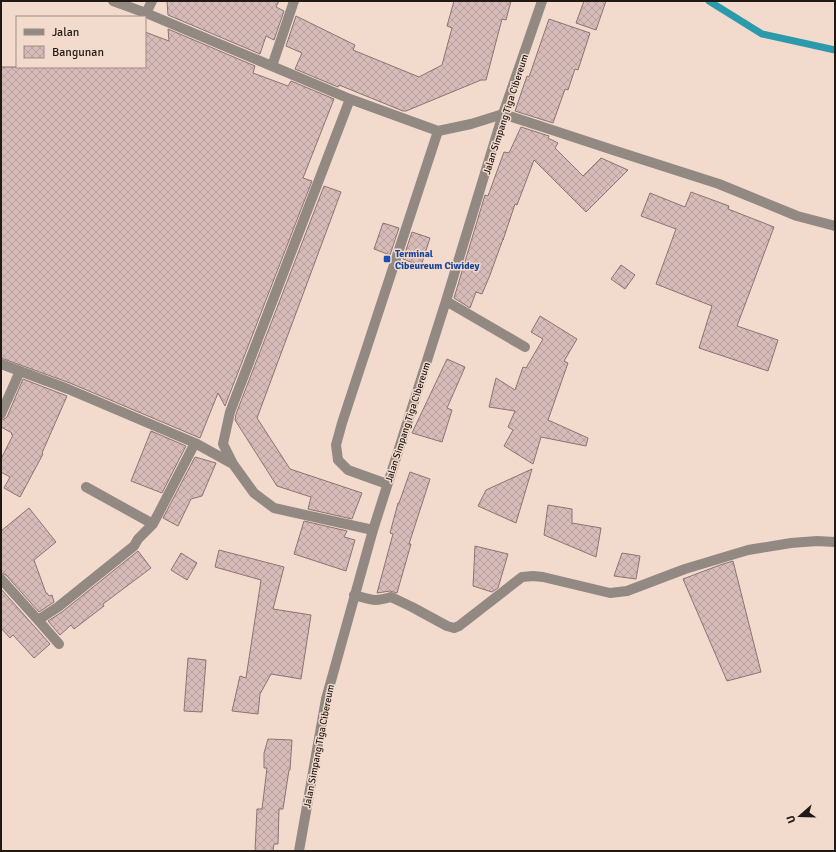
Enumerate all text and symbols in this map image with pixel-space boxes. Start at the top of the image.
legend [16,16,146,68]
text: Jalan [52,25,79,40]
text: Bangunan [52,45,104,60]
street label: Jalan Simpang Tiga Cibereum [481,53,531,176]
place label: Terminal Cibeureum Ciwidey [395,248,479,272]
marker: Terminal Cibeureum Ciwidey [382,254,392,264]
street label: Jalan Simpang Tiga Cibereum [383,361,433,484]
street label: Jalan Simpang Tiga Cibereum [301,683,337,809]
north arrow [780,796,820,836]
text: U [784,814,798,825]

